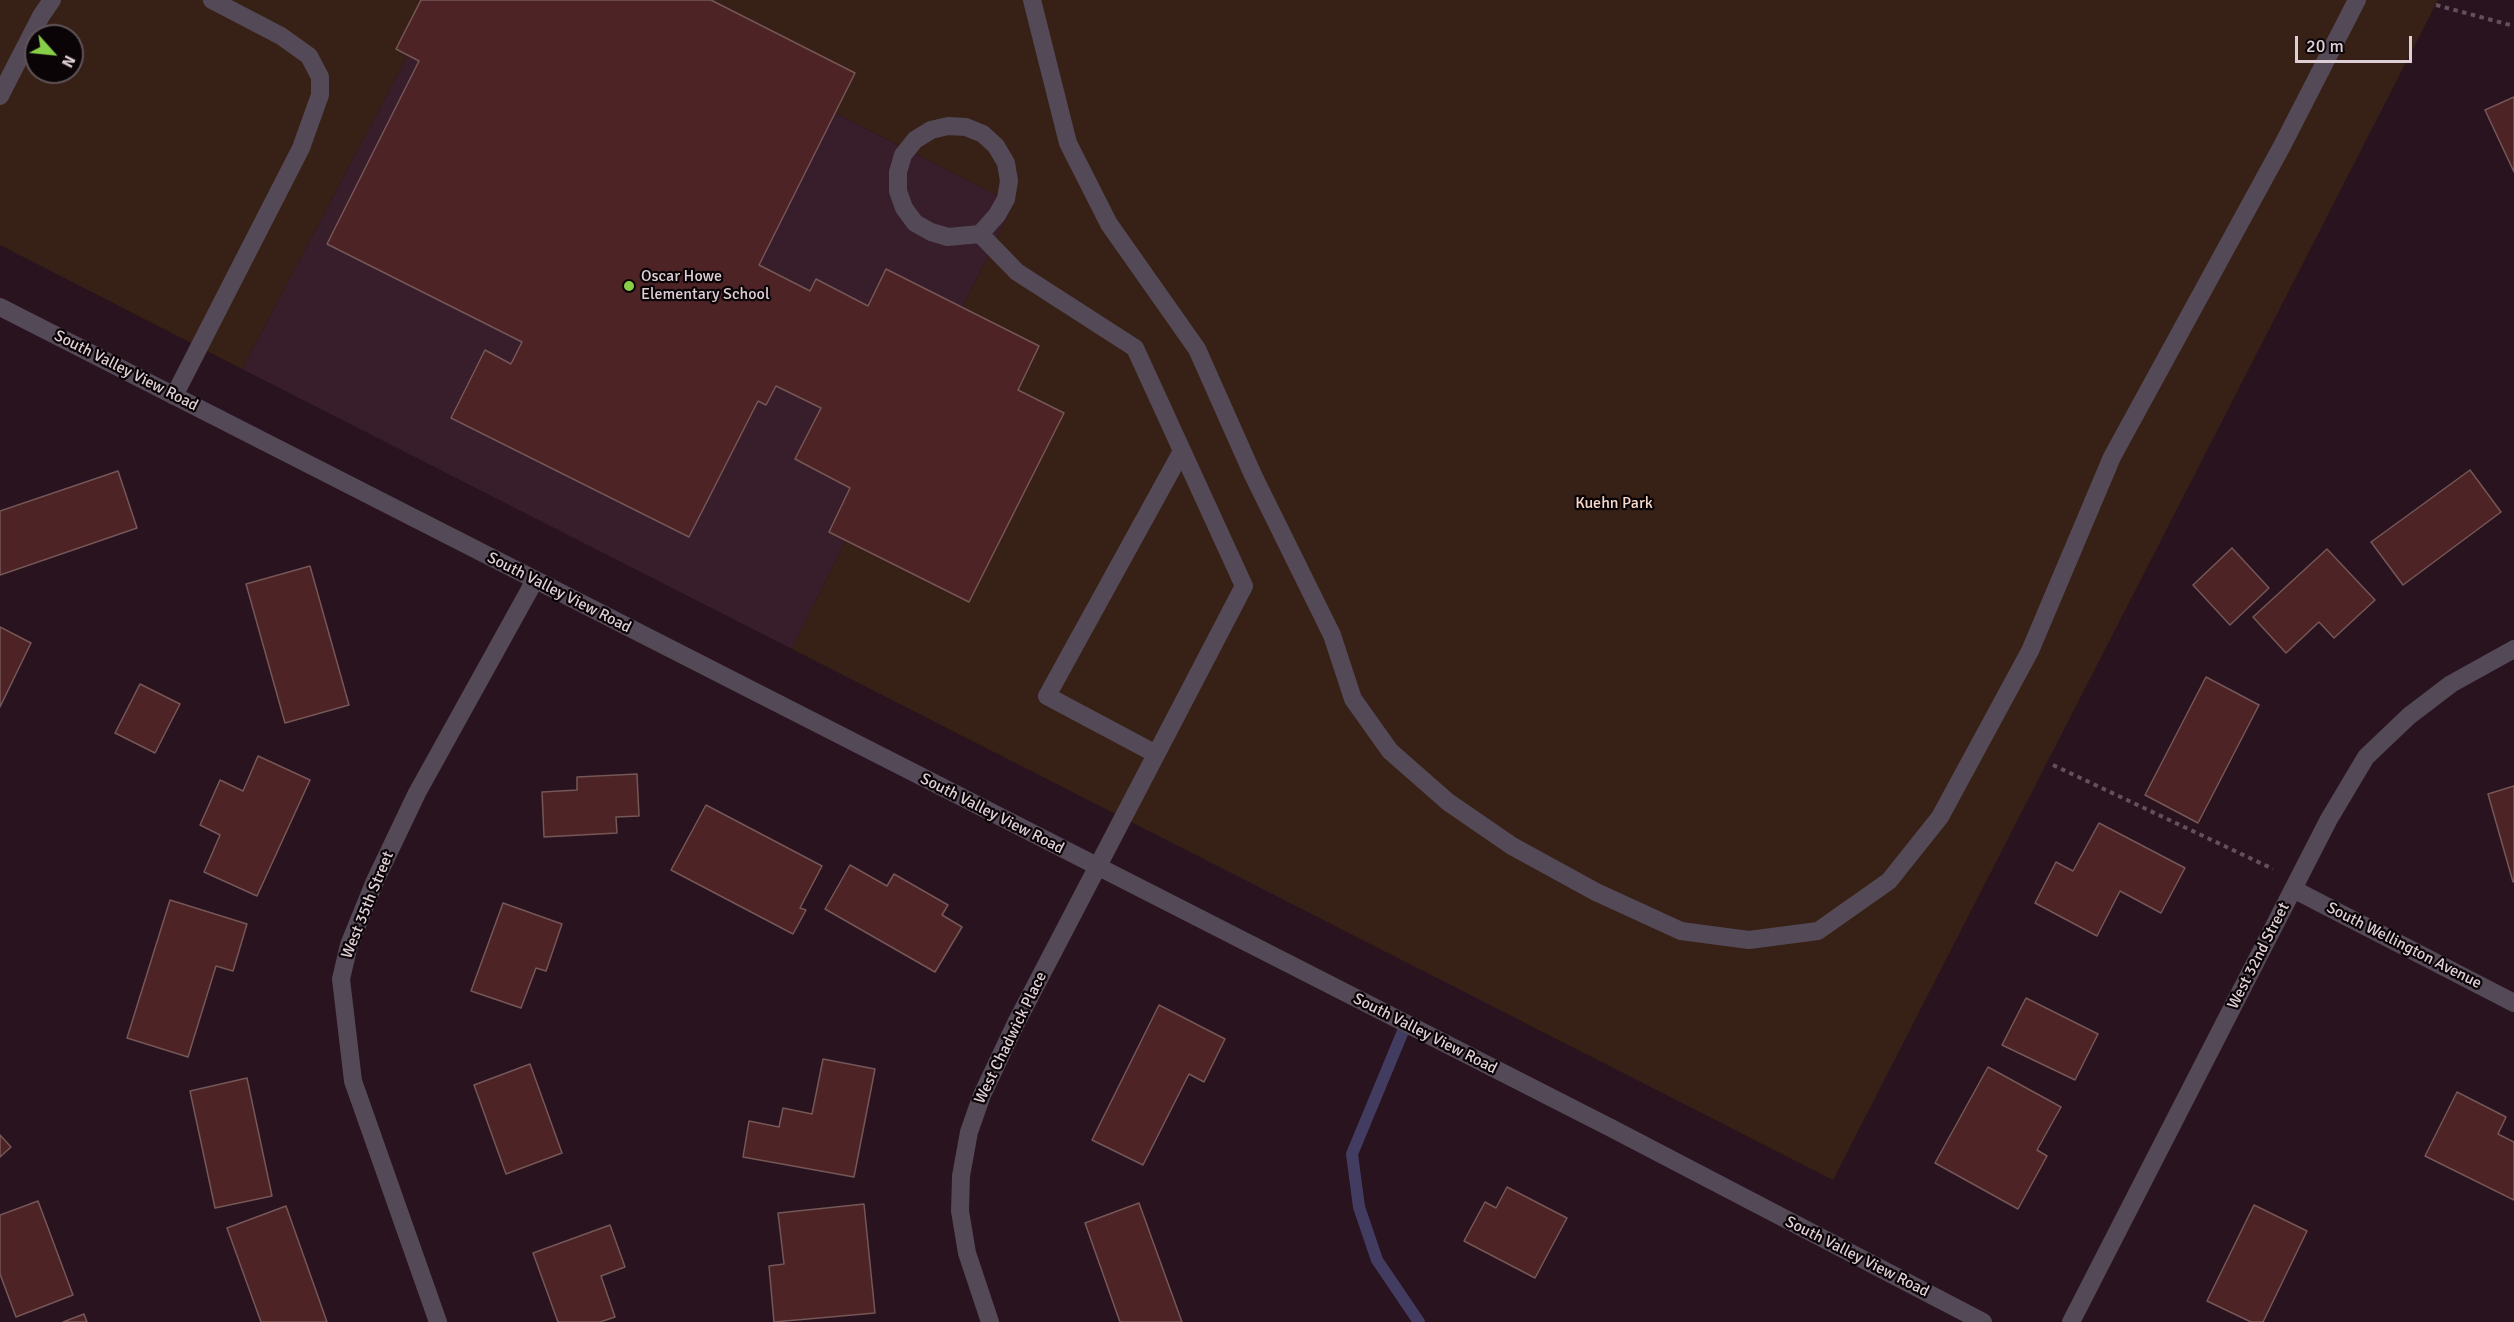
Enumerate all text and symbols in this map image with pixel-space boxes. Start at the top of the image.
north arrow [24,24,84,84]
scale bar [2298,24,2415,62]
text: 20 m [2306,35,2344,57]
text: N [57,52,80,71]
place label: Oscar Howe Elementary School [641,267,770,305]
marker: Oscar Howe Elementary School [622,279,636,293]
street label: South Valley View Road [51,326,201,416]
park label: Kuehn Park [1575,494,1653,514]
street label: South Valley View Road [484,548,634,638]
street label: South Valley View Road [917,769,1067,859]
street label: West 35th Street [338,849,398,961]
street label: South Wellington Avenue [2323,899,2485,993]
street label: West 32nd Street [2224,900,2294,1012]
street label: West Chadwick Place [971,969,1051,1107]
street label: South Valley View Road [1350,989,1500,1079]
street label: South Valley View Road [1782,1212,1932,1302]

